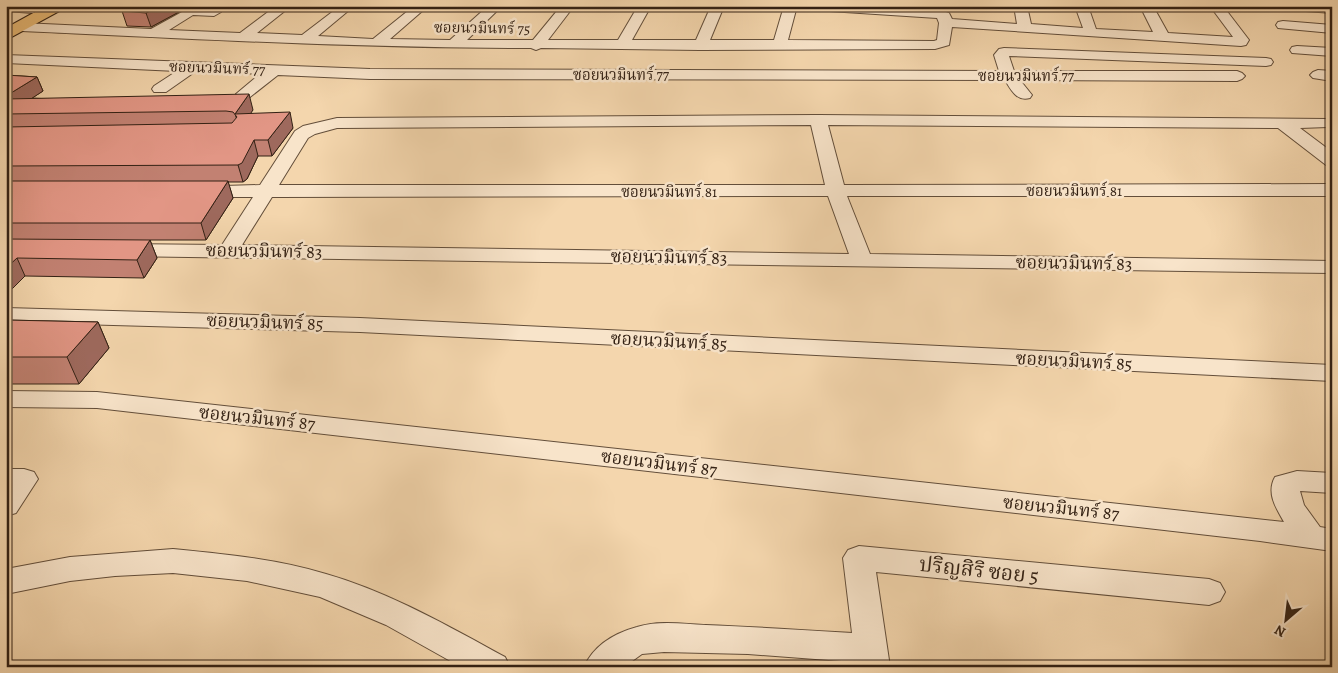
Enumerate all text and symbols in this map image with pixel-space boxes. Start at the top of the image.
street label: ซอยนวมินทร์ 75 [434,17,530,39]
street label: ซอยนวมินทร์ 77 [169,56,266,80]
street label: ซอยนวมินทร์ 77 [573,65,670,85]
street label: ซอยนวมินทร์ 77 [978,66,1075,86]
street label: ซอยนวมินทร์ 81 [1026,181,1122,201]
street label: ซอยนวมินทร์ 81 [621,182,717,202]
street label: ซอยนวมินทร์ 83 [205,238,323,264]
street label: ซอยนวมินทร์ 83 [610,244,728,270]
street label: ซอยนวมินทร์ 83 [1015,250,1133,276]
street label: ซอยนวมินทร์ 85 [206,308,324,336]
street label: ซอยนวมินทร์ 85 [610,326,728,356]
street label: ซอยนวมินทร์ 85 [1015,346,1133,376]
street label: ซอยนวมินทร์ 87 [198,400,317,436]
street label: ซอยนวมินทร์ 87 [600,444,719,482]
street label: ซอยนวมินทร์ 87 [1002,490,1121,526]
street label: ปริญสิริ ซอย 5 [918,550,1040,590]
north arrow [1260,596,1310,646]
text: N [1271,620,1289,642]

